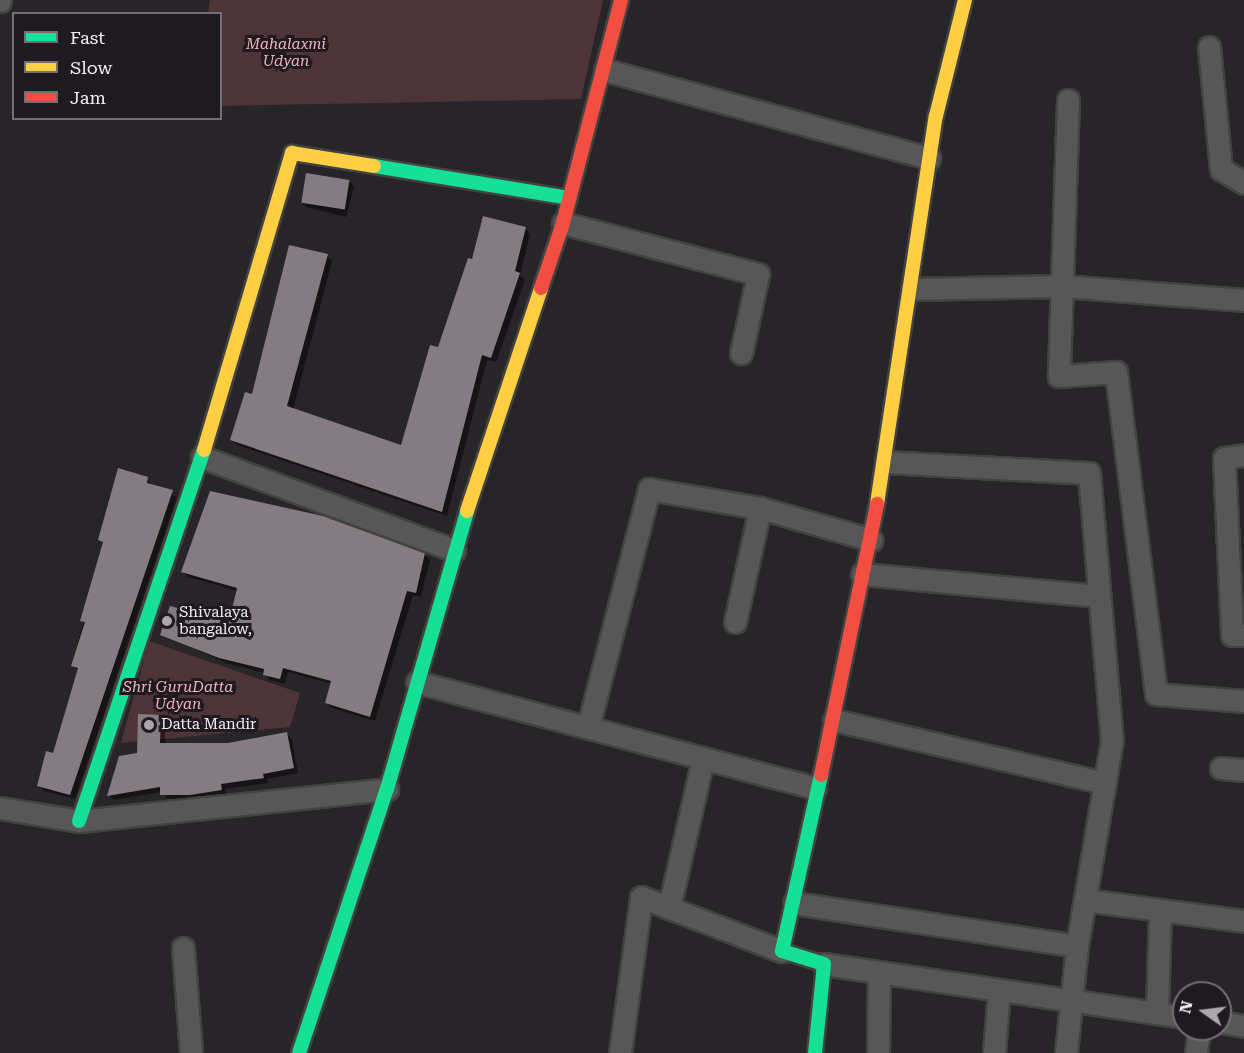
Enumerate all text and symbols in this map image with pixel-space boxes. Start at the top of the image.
legend [12,12,222,120]
text: Fast [70,27,105,48]
park label: Mahalaxmi Udyan [246,35,326,70]
text: Slow [70,57,112,78]
text: Jam [70,87,106,108]
place label: Shivalaya bangalow, [179,603,252,638]
marker: Shivalaya bangalow, [160,614,174,628]
park label: Shri GuruDatta Udyan [123,678,233,713]
place label: Datta Mandir [161,716,256,734]
marker: Datta Mandir [142,718,156,732]
north arrow [1172,981,1232,1041]
text: N [1175,999,1197,1015]

